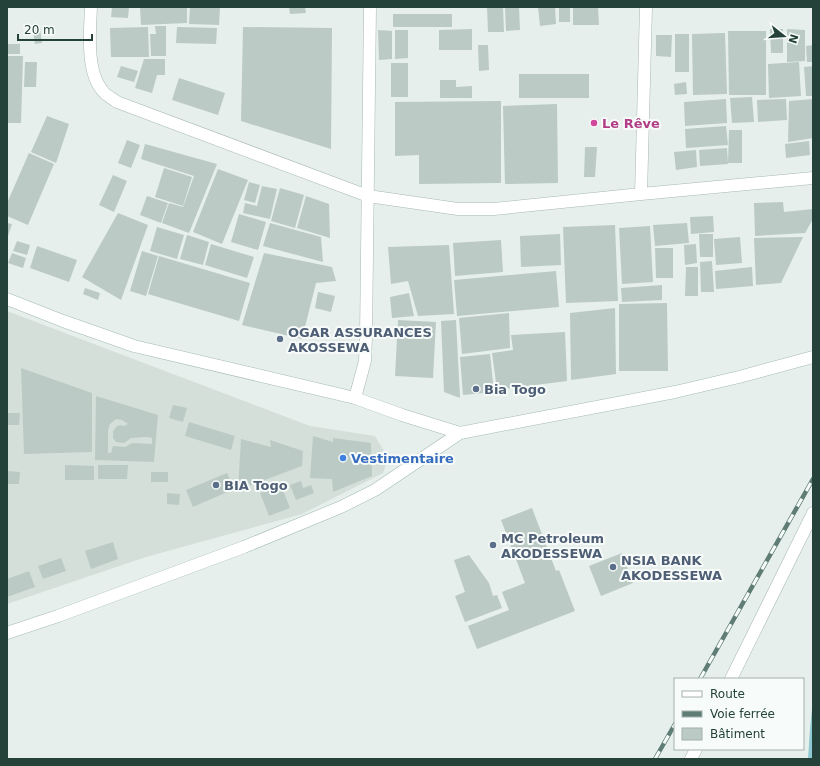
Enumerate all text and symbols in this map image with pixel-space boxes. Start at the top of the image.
scale bar [18,16,92,42]
north arrow [764,16,804,56]
text: 20 m [24,23,55,37]
text: N [786,32,801,45]
place label: Le Rêve [602,116,660,131]
marker: Le Rêve [589,118,599,128]
place label: OGAR ASSURANCES AKOSSEWA [288,325,432,355]
marker: OGAR ASSURANCES AKOSSEWA [275,334,285,344]
place label: Bia Togo [484,382,546,397]
marker: Bia Togo [471,384,481,394]
place label: Vestimentaire [351,451,454,466]
marker: Vestimentaire [338,453,348,463]
place label: BIA Togo [224,478,288,493]
marker: BIA Togo [211,480,221,490]
place label: MC Petroleum AKODESSEWA [501,531,604,561]
marker: MC Petroleum AKODESSEWA [488,540,498,550]
place label: NSIA BANK AKODESSEWA [621,553,722,583]
marker: NSIA BANK AKODESSEWA [608,562,618,572]
legend [674,678,804,750]
text: Route [710,687,745,701]
text: Voie ferrée [710,707,775,721]
text: Bâtiment [710,727,765,741]

